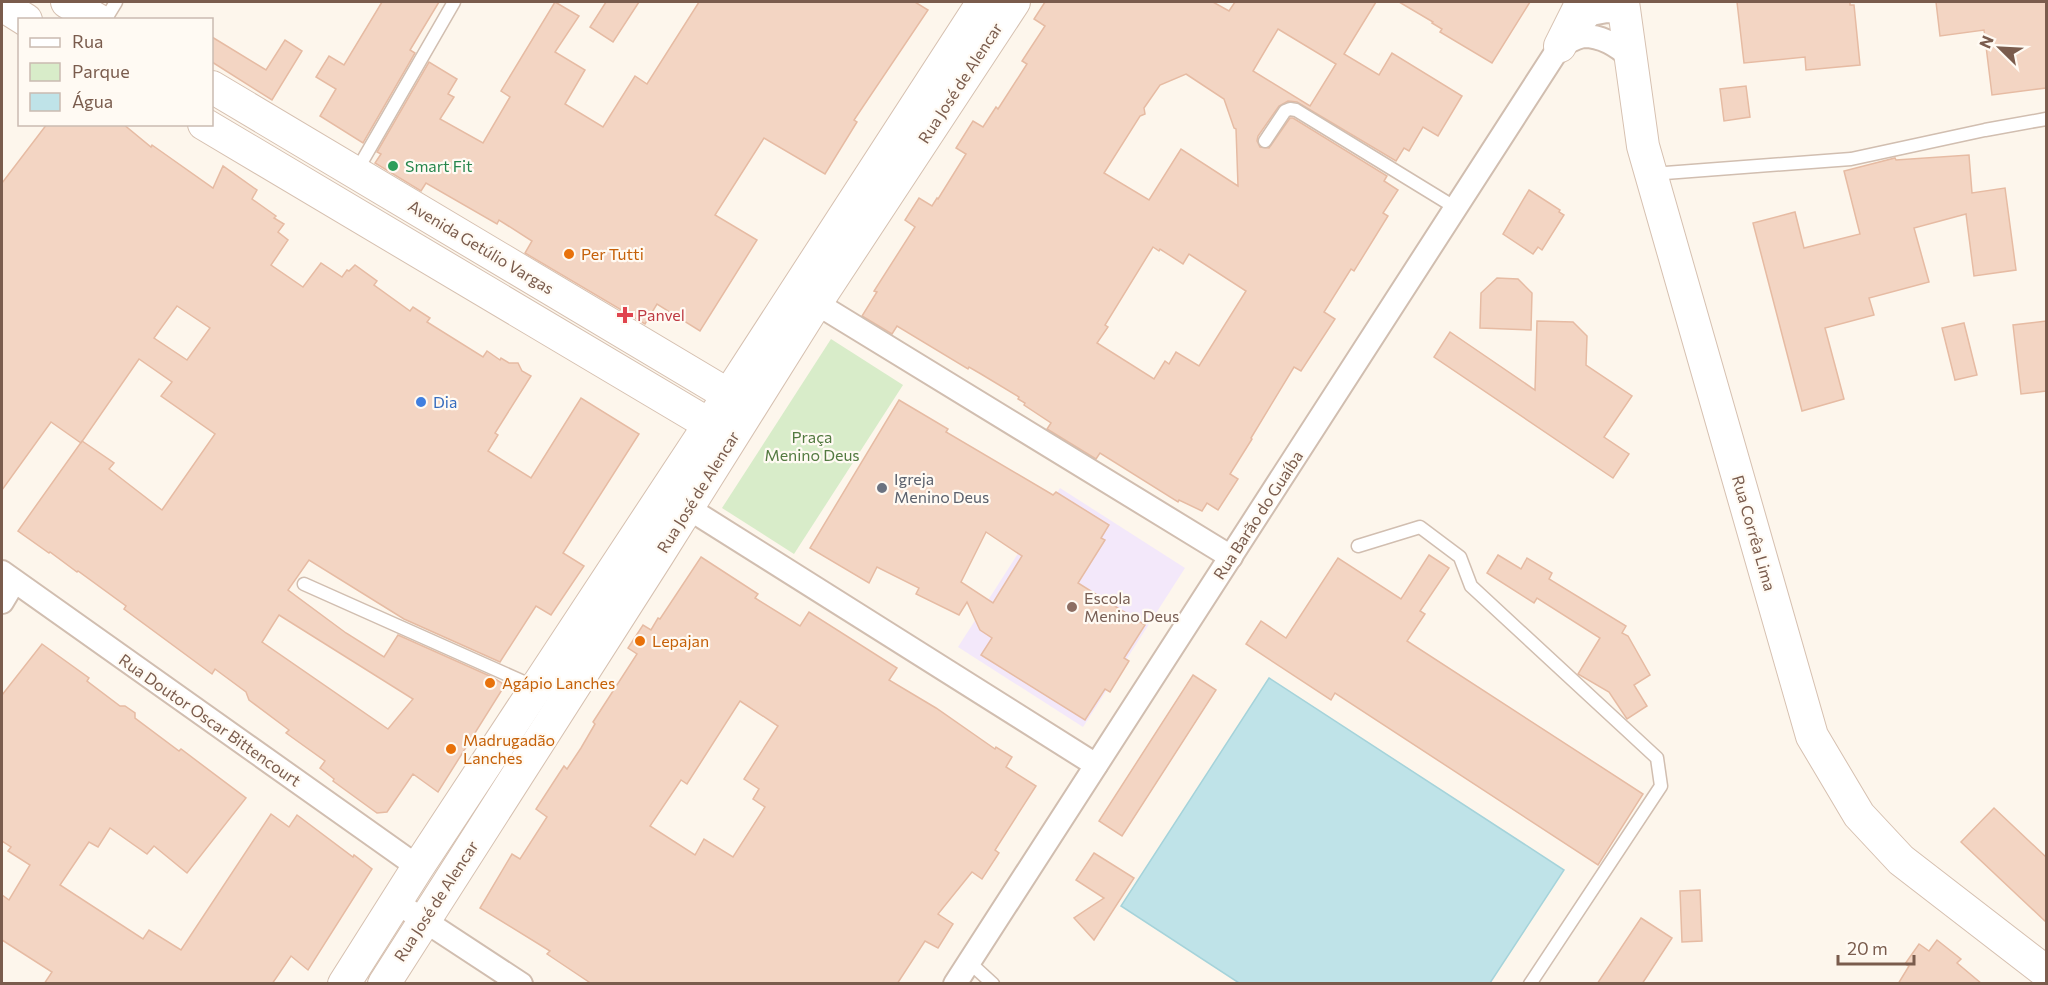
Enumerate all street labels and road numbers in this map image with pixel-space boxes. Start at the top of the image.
street label: Rua José de Alencar [913,18,1006,147]
street label: Avenida Getúlio Vargas [405,196,557,298]
street label: Rua José de Alencar [652,427,743,556]
street label: Rua Barão do Guaíba [1209,447,1306,583]
street label: Rua Corrêa Lima [1729,473,1780,593]
street label: Rua Doutor Oscar Bittencourt [116,650,305,790]
street label: Rua José de Alencar [389,836,482,965]

